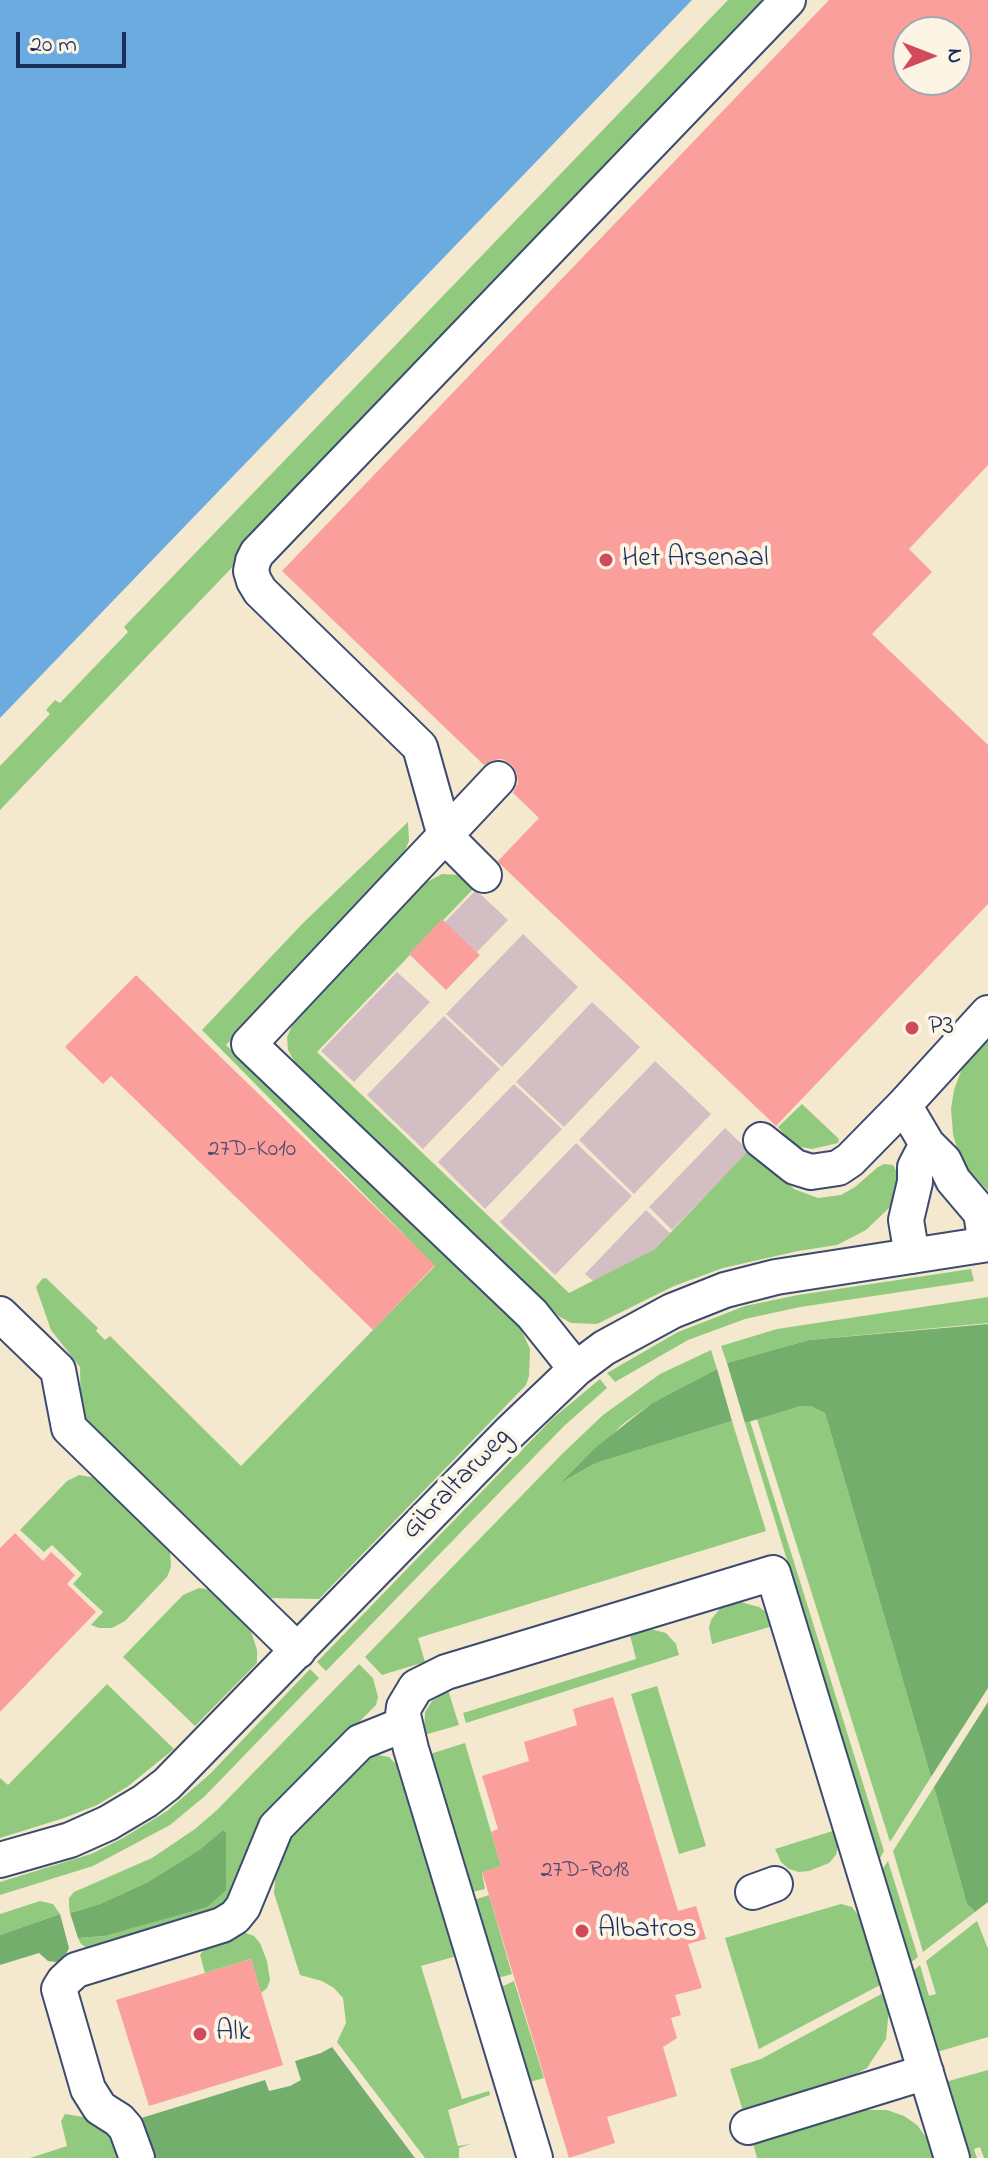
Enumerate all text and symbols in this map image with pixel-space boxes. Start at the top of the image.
scale bar [20,16,130,66]
north arrow [892,16,972,96]
text: 20 m [30,28,77,63]
text: N [938,49,970,63]
place label: Het Arsenaal [622,543,769,577]
marker: Het Arsenaal [597,551,615,569]
place label: P3 [928,1011,954,1045]
marker: P3 [903,1019,921,1037]
house number: 27D-K010 [208,1137,296,1165]
street label: Gibraltarweg [396,1422,520,1548]
house number: 27D-R018 [541,1858,629,1886]
place label: Albatros [598,1914,697,1948]
marker: Albatros [573,1922,591,1940]
place label: Alk [216,2017,250,2051]
marker: Alk [191,2025,209,2043]

